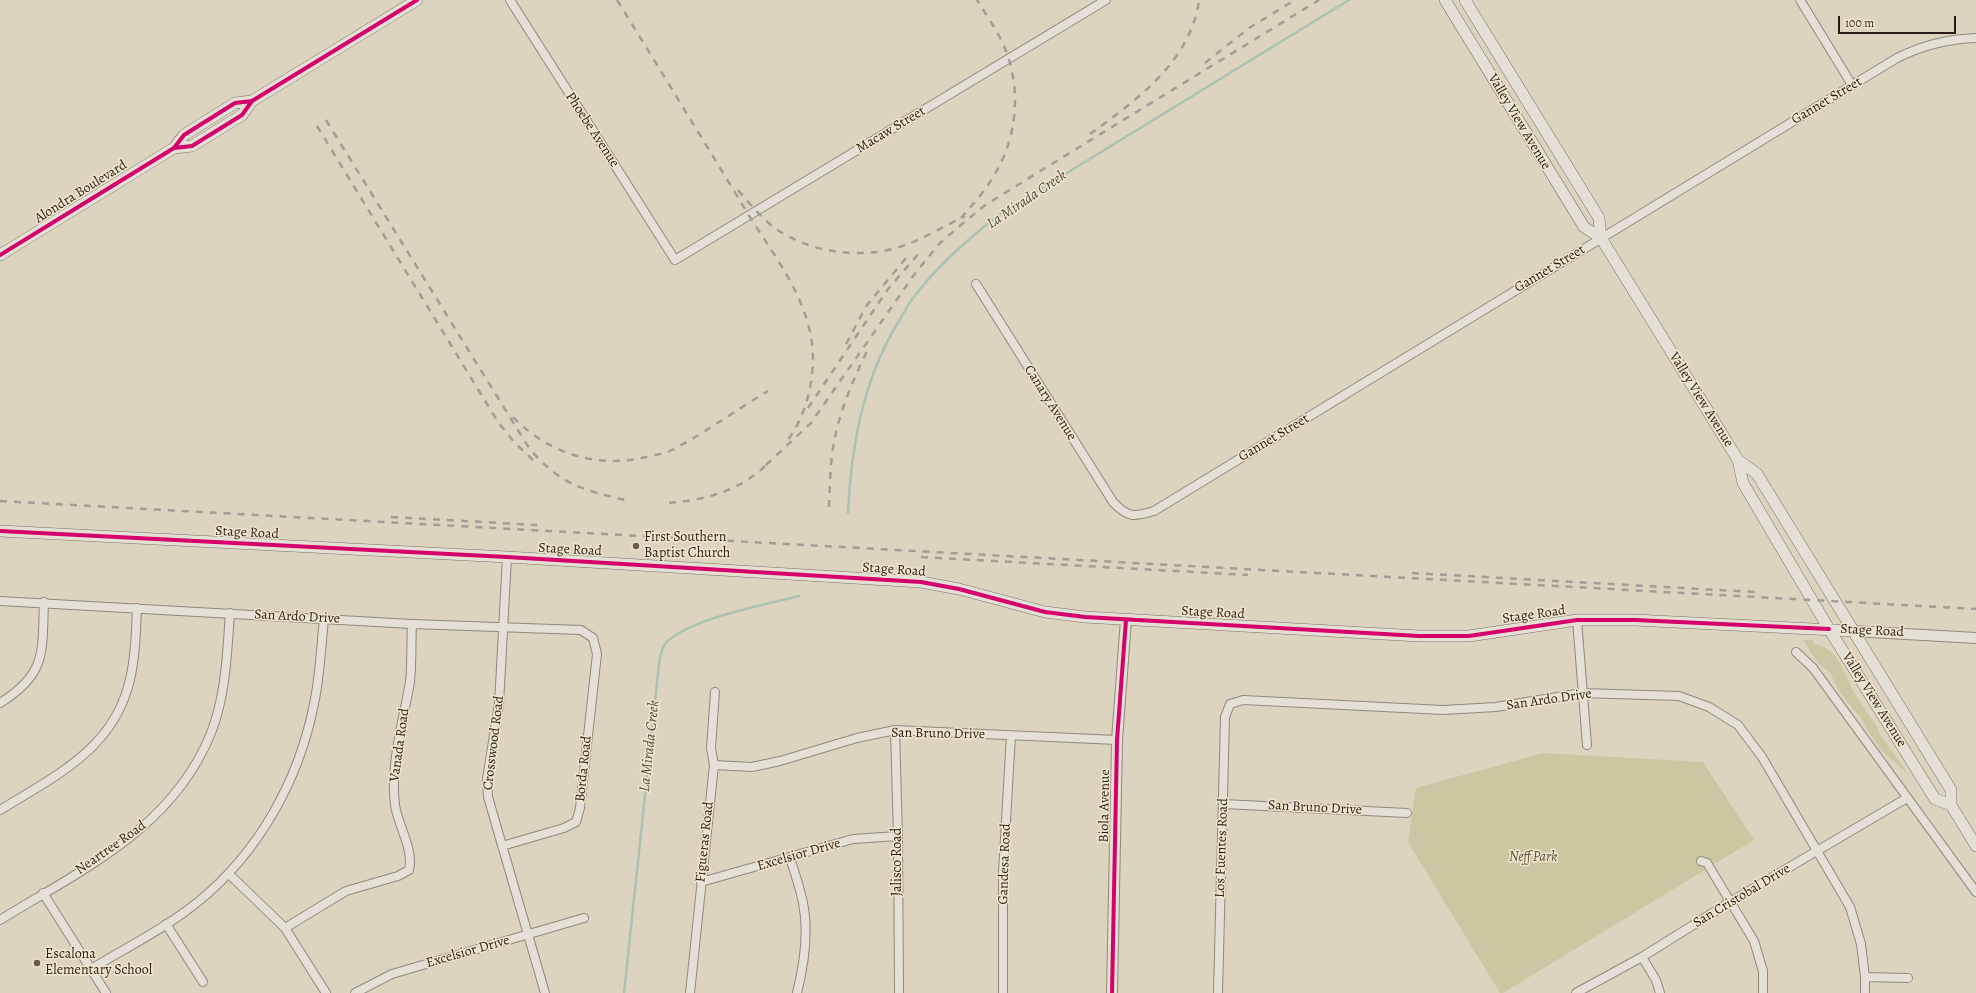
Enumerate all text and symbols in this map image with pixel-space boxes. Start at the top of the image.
scale bar [1840,8,1958,34]
text: 100 m [1845,15,1874,31]
street label: Valley View Avenue [1484,71,1554,173]
street label: Gannet Street [1789,73,1865,129]
street label: Phoebe Avenue [561,89,623,171]
street label: Macaw Street [854,103,928,157]
street label: Alondra Boulevard [32,157,130,227]
water label: La Mirada Creek [984,167,1070,233]
street label: Gannet Street [1512,241,1588,297]
street label: Valley View Avenue [1665,350,1737,450]
street label: Canary Avenue [1020,362,1080,444]
street label: Gannet Street [1236,410,1312,466]
street label: Stage Road [215,523,279,543]
place label: First Southern Baptist Church [644,530,730,562]
street label: Stage Road [538,540,602,560]
marker: First Southern Baptist Church [631,541,641,551]
street label: Stage Road [862,559,926,581]
street label: Stage Road [1501,602,1567,628]
street label: Stage Road [1181,603,1245,623]
street label: San Ardo Drive [254,606,340,628]
street label: Stage Road [1840,621,1904,641]
street label: Valley View Avenue [1838,650,1910,750]
street label: San Ardo Drive [1505,686,1593,714]
street label: Crosswood Road [480,695,508,791]
water label: La Mirada Creek [636,699,664,793]
street label: Vanada Road [387,707,413,783]
street label: San Bruno Drive [891,725,985,743]
street label: Borda Road [572,735,596,803]
street label: Biola Avenue [1096,769,1114,843]
street label: San Bruno Drive [1268,797,1362,819]
street label: Los Fuentes Road [1212,798,1232,898]
street label: Figueras Road [692,801,718,883]
street label: Neartree Road [72,818,150,878]
street label: Gandesa Road [995,823,1015,905]
street label: Jalisco Road [890,828,906,896]
street label: Excelsior Drive [755,835,843,875]
park label: Neff Park [1509,850,1557,866]
street label: San Cristobal Drive [1690,860,1794,932]
street label: Excelsior Drive [424,932,512,972]
place label: Escalona Elementary School [45,947,152,980]
marker: Escalona Elementary School [32,958,42,968]

